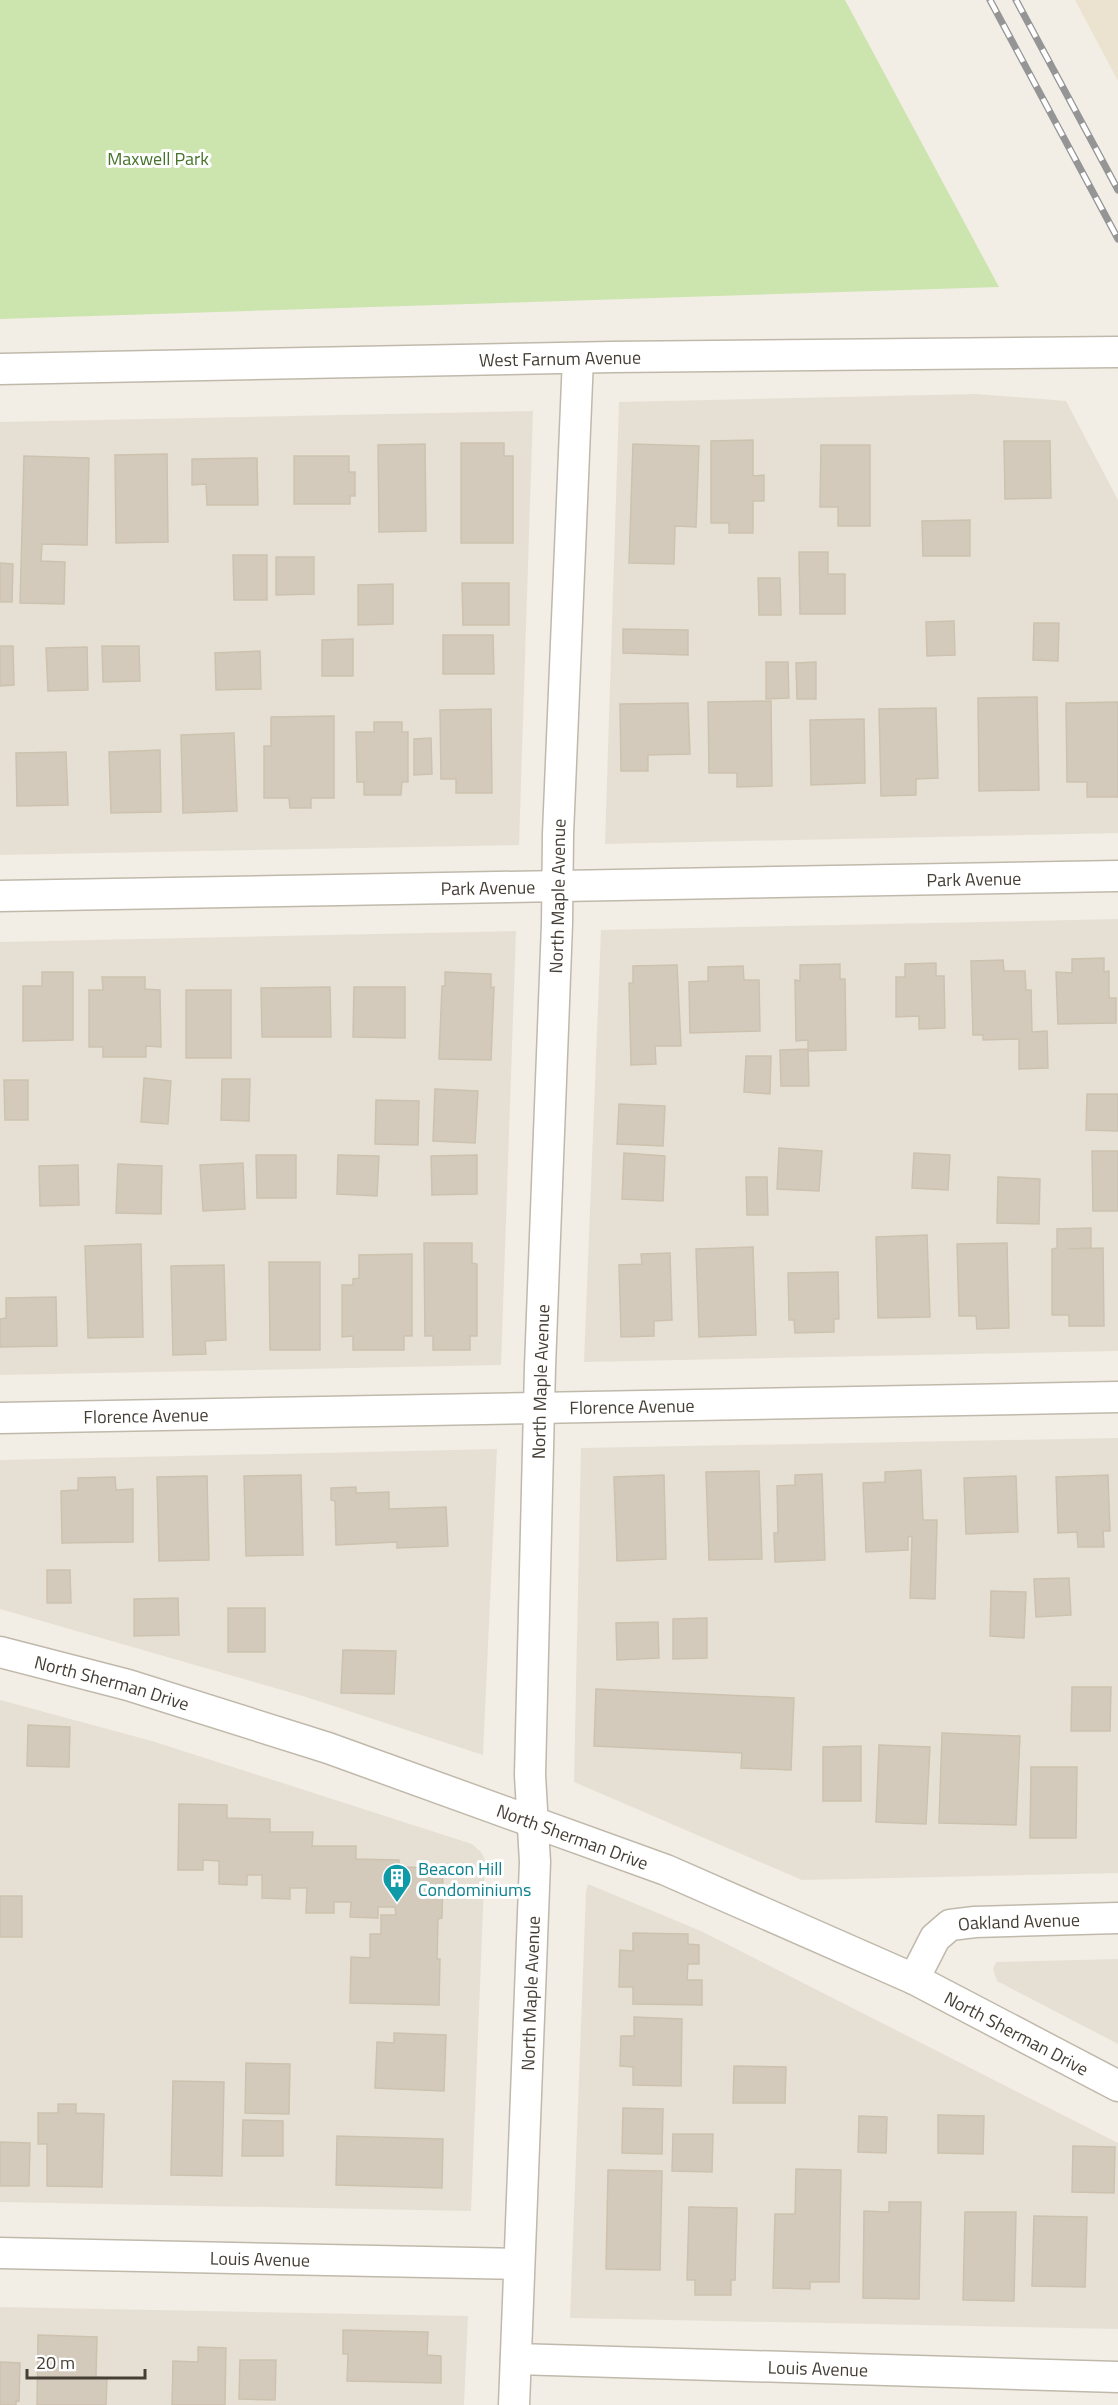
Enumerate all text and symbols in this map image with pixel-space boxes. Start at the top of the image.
park label: Maxwell Park [107,145,209,172]
street label: West Farnum Avenue [479,343,641,373]
street label: North Maple Avenue [542,818,572,974]
street label: Park Avenue [926,864,1021,893]
street label: Park Avenue [440,873,536,902]
street label: North Maple Avenue [524,1304,556,1459]
street label: Florence Avenue [569,1391,695,1421]
street label: Florence Avenue [83,1401,209,1430]
street label: North Sherman Drive [32,1648,193,1717]
street label: North Sherman Drive [493,1797,652,1876]
place label: Beacon Hill Condominiums [418,1855,531,1903]
building icon: Beacon Hill Condominiums [381,1862,413,1904]
street label: Oakland Avenue [956,1906,1080,1937]
street label: North Maple Avenue [513,1915,546,2071]
street label: North Sherman Drive [940,1984,1094,2082]
street label: Louis Avenue [210,2244,310,2273]
scale bar [27,2342,146,2380]
text: 20 m [36,2349,75,2376]
street label: Louis Avenue [767,2353,868,2383]

